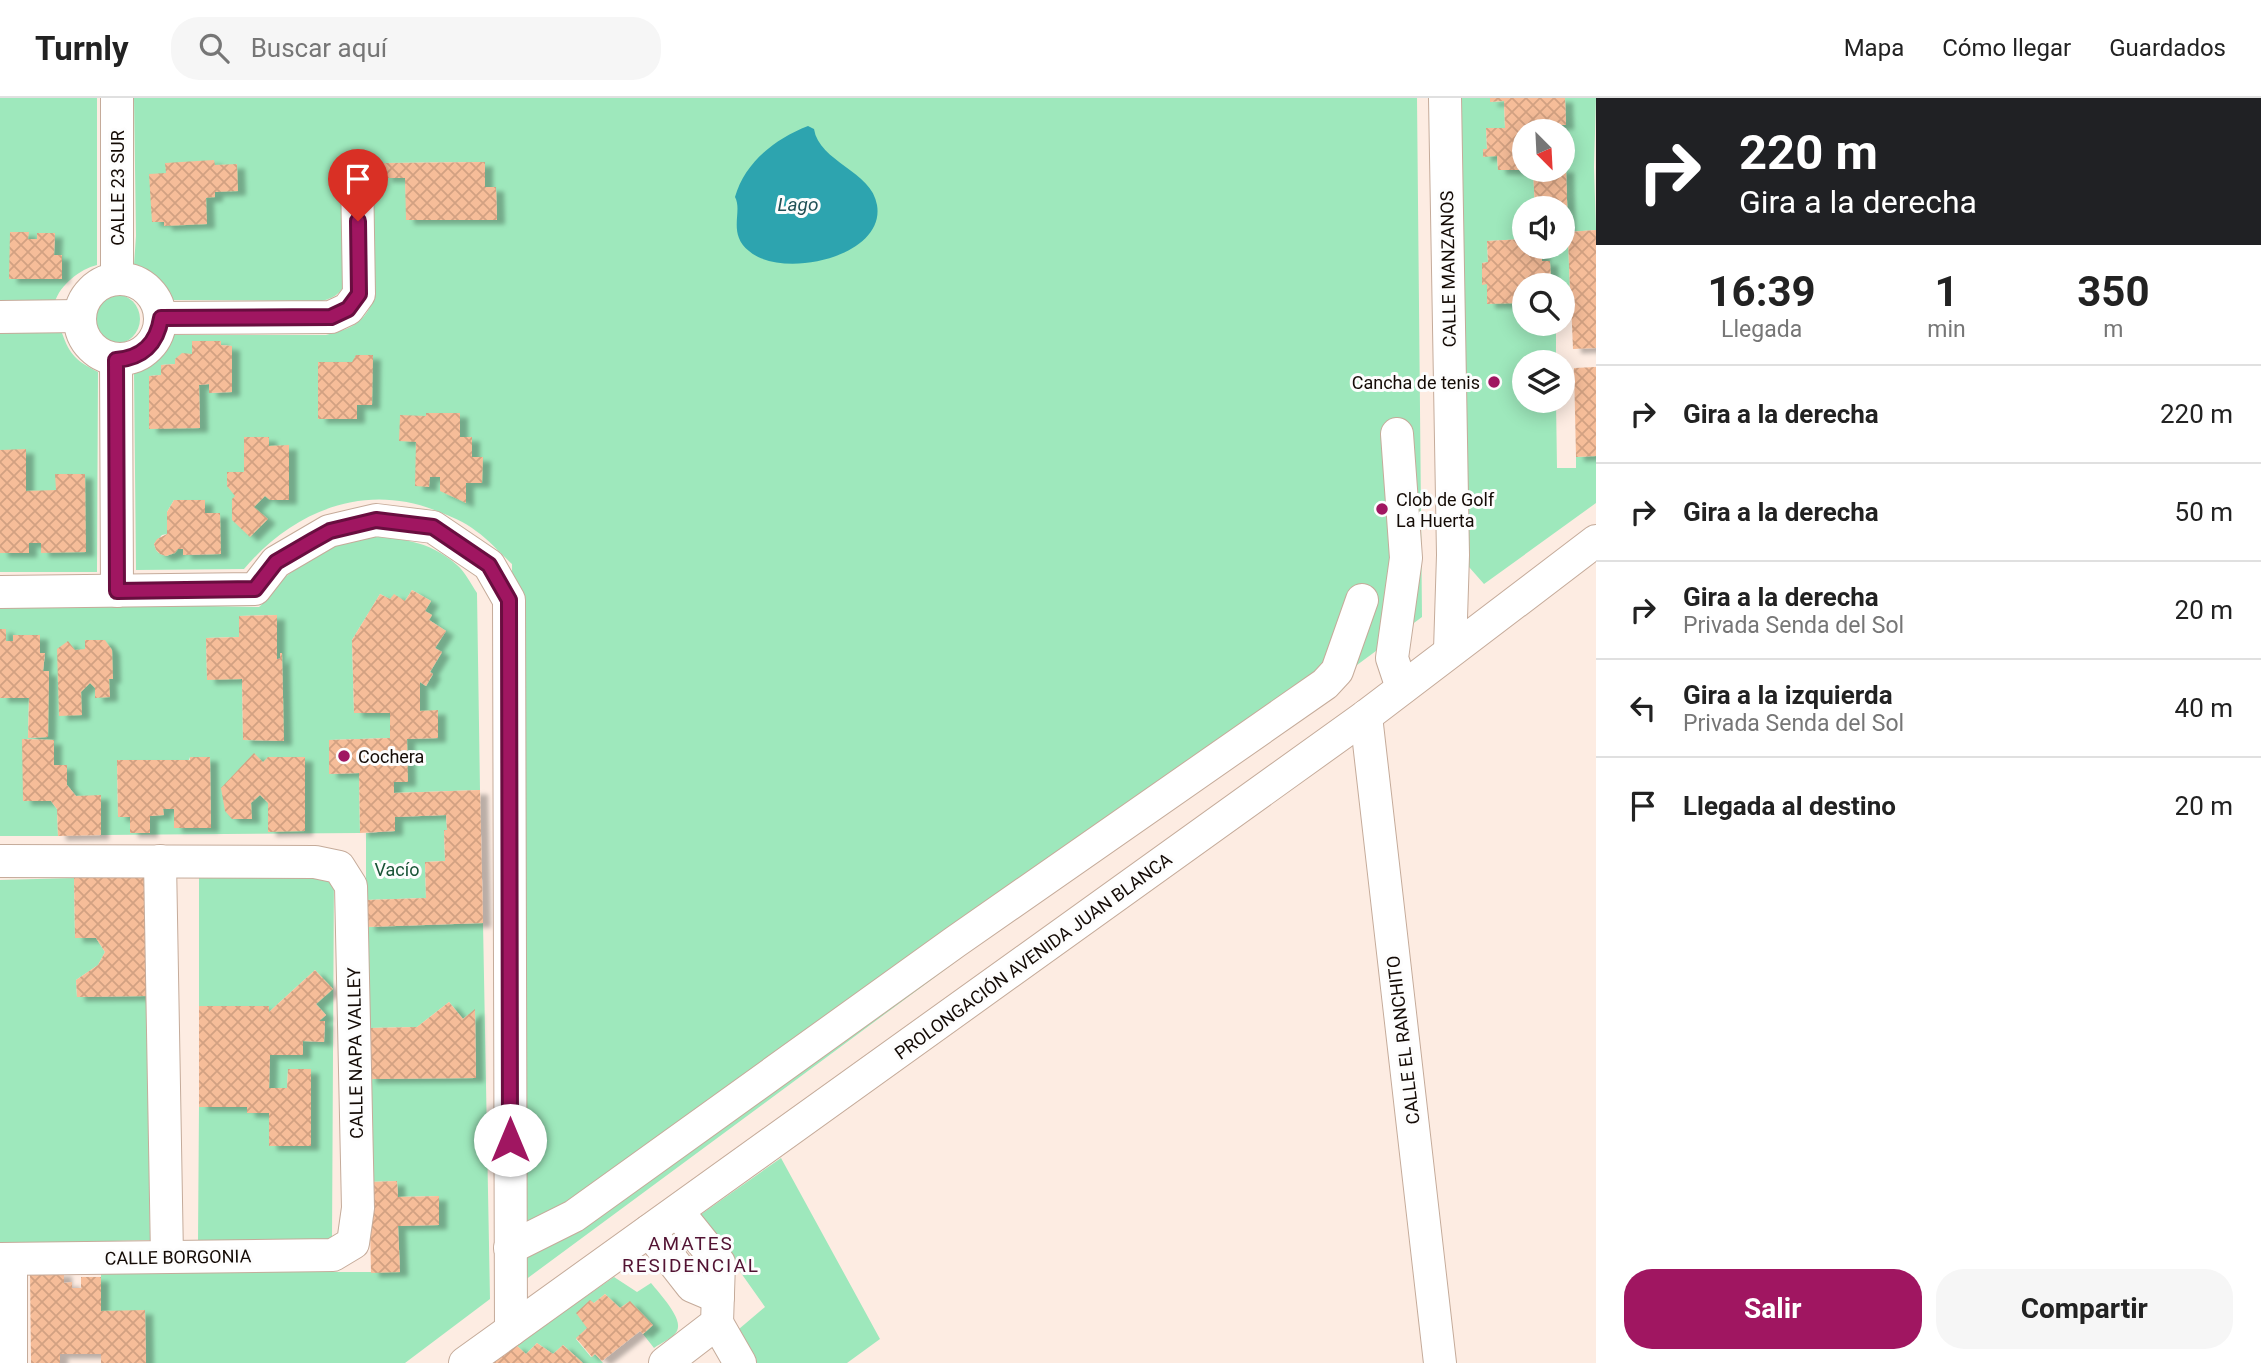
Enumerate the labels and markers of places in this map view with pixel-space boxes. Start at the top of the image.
pin [328,149,388,221]
place label: Cancha de tenis [1352,372,1480,393]
marker: Cancha de tenis [1486,374,1502,390]
place label: Clob de Golf La Huerta [1396,489,1495,531]
marker: Clob de Golf La Huerta [1374,501,1390,517]
place label: Cochera [358,746,424,767]
marker: Cochera [336,748,352,764]

